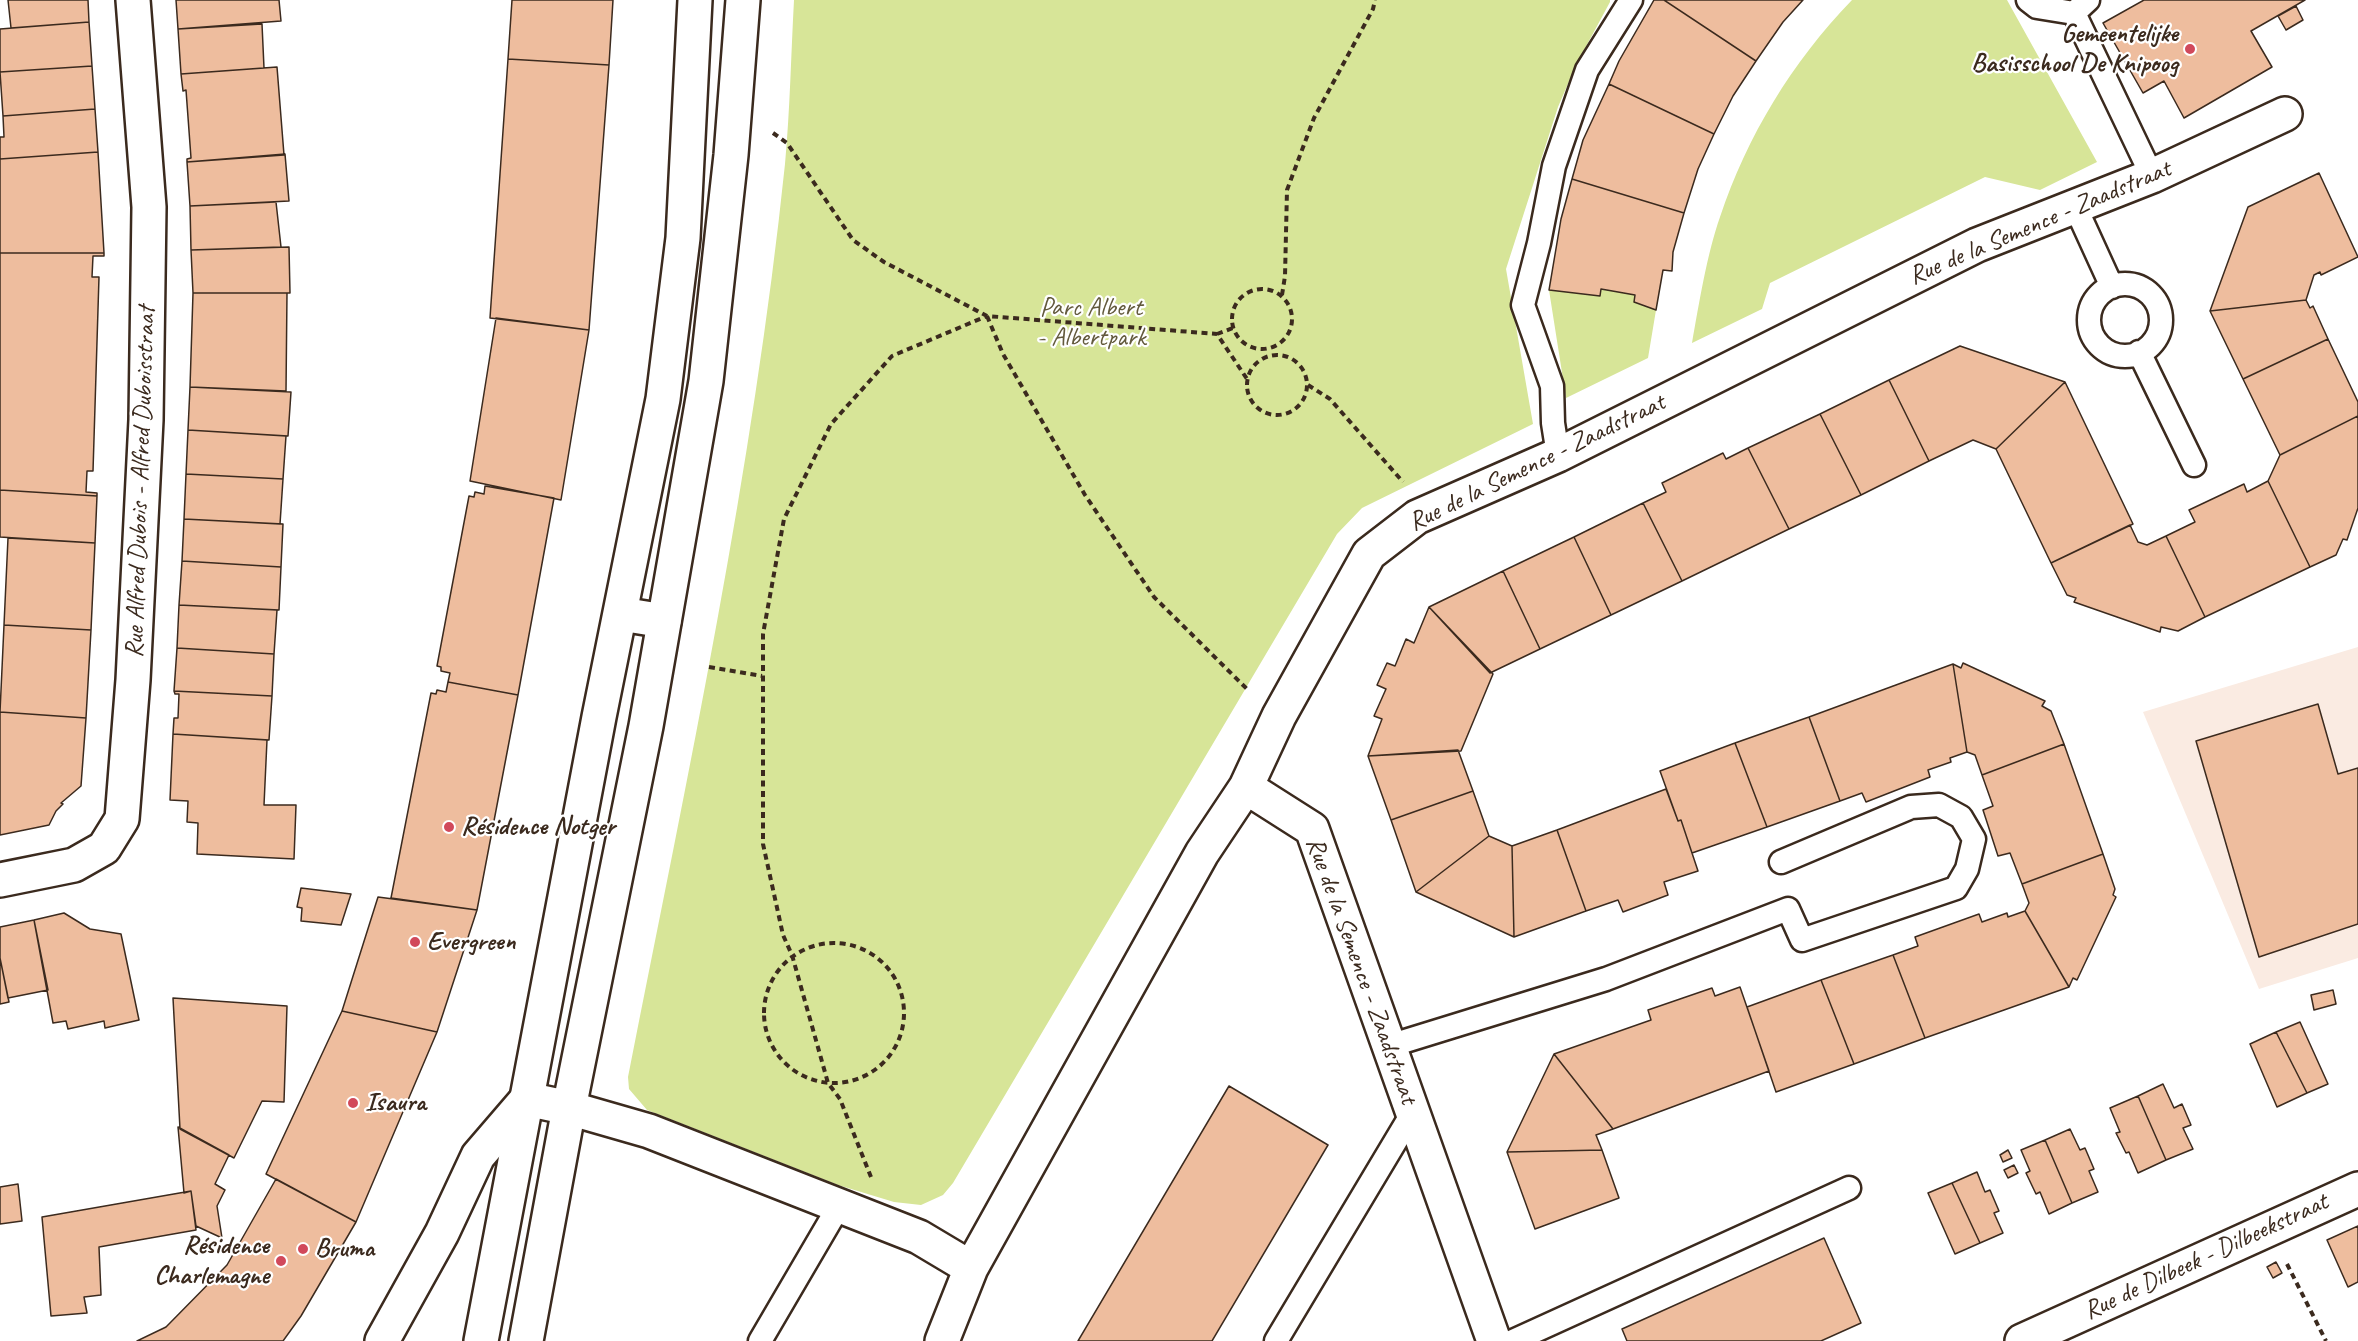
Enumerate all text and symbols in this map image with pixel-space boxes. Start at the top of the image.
place label: Gemeentelijke Basisschool De Knipoog [1971,18,2178,80]
marker: Gemeentelijke Basisschool De Knipoog [2183,42,2197,56]
street label: Rue de la Semence - Zaadstraat [1904,154,2176,292]
park label: Parc Albert - Albertpark [1036,292,1146,354]
street label: Rue Alfred Dubois - Alfred Duboisstraat [119,306,163,658]
street label: Rue de la Semence - Zaadstraat [1404,387,1670,539]
place label: Résidence Notger [461,811,615,843]
marker: Résidence Notger [442,820,456,834]
street label: Rue de la Semence - Zaadstraat [1298,833,1424,1109]
place label: Evergreen [427,926,515,958]
marker: Evergreen [408,935,422,949]
place label: Isaura [365,1087,426,1119]
marker: Isaura [346,1096,360,1110]
street label: Rue de Dilbeek - Dilbeekstraat [2079,1187,2333,1327]
place label: Résidence Charlemagne [154,1230,269,1292]
place label: Bruma [315,1233,374,1265]
marker: Bruma [296,1242,310,1256]
marker: Résidence Charlemagne [274,1254,288,1268]

